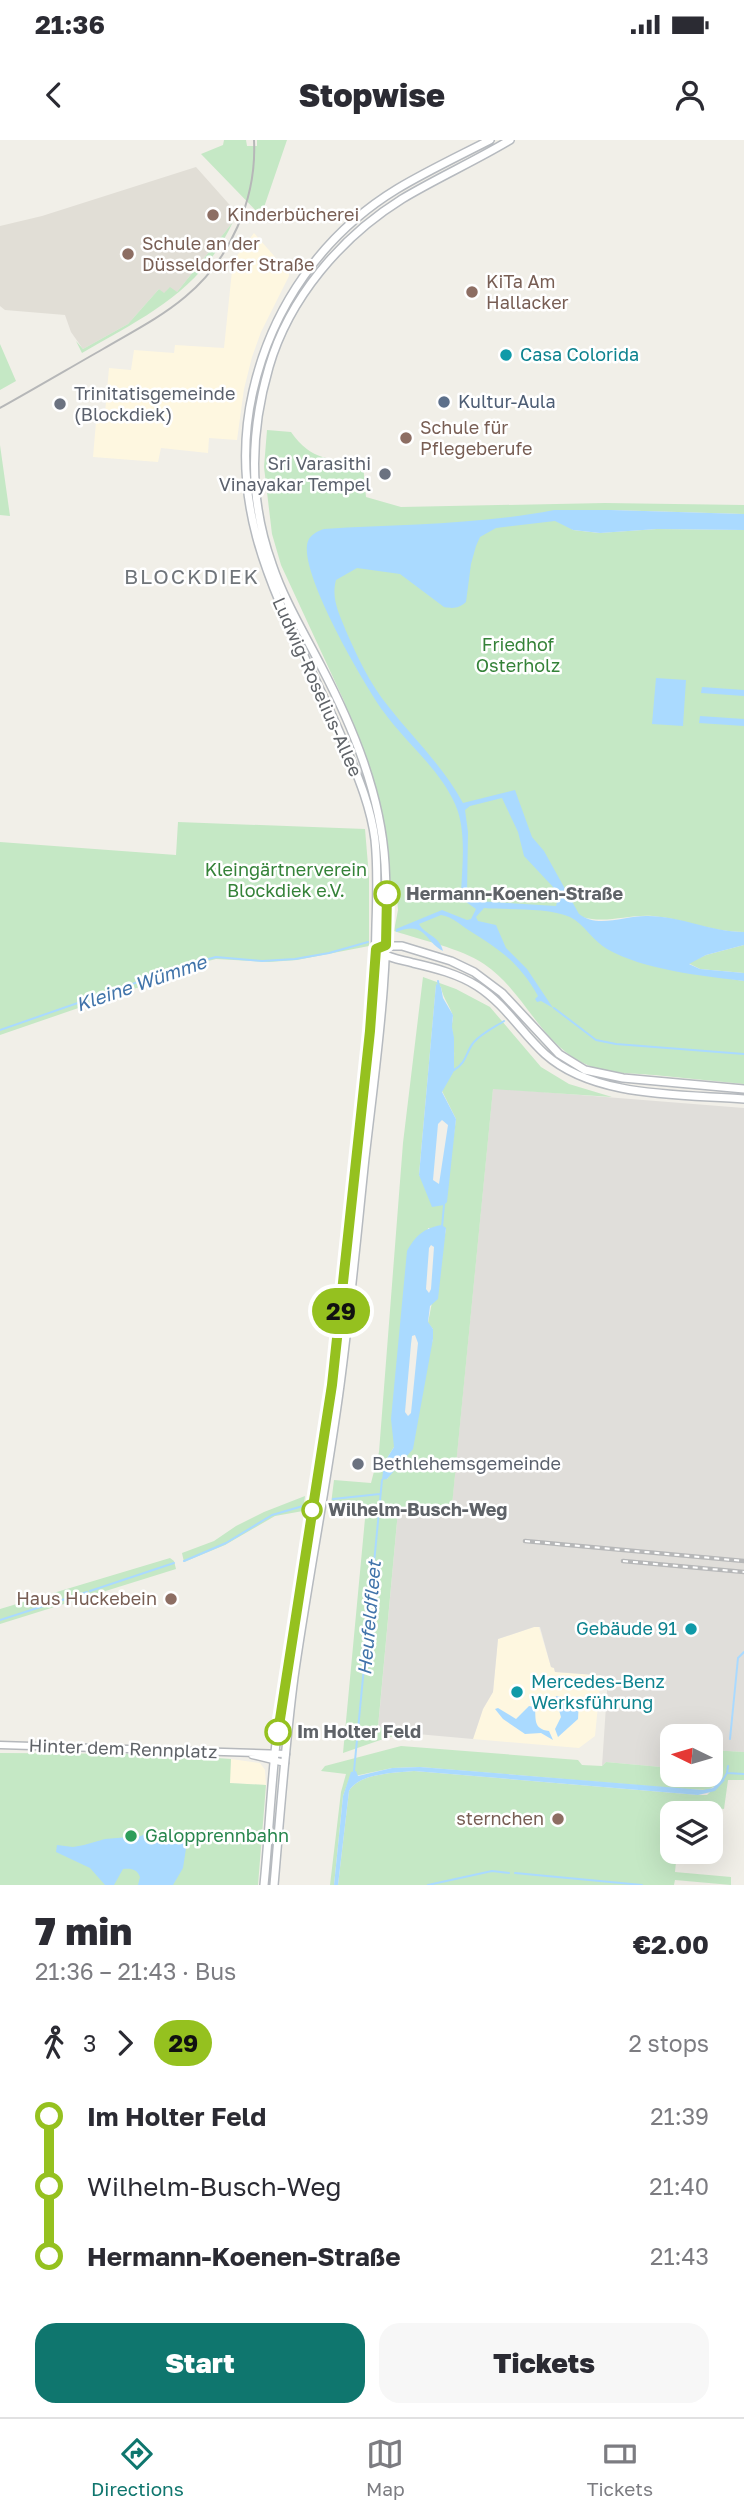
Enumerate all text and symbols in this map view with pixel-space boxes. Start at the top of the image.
text: 21:36 [35,9,105,40]
icon: back [35,76,73,114]
text: Stopwise [299,76,445,114]
icon: person [671,76,709,114]
place label: Kinderbücherei [227,203,359,225]
marker: Kinderbücherei [205,207,221,223]
place label: Schule an der Düsseldorfer Straße [142,232,314,275]
marker: Schule an der Düsseldorfer Straße [120,246,136,262]
place label: KiTa Am Hallacker [486,270,569,313]
marker: KiTa Am Hallacker [464,284,480,300]
place label: Casa Colorida [520,343,639,365]
marker: Casa Colorida [498,347,514,363]
place label: Trinitatisgemeinde (Blockdiek) [74,382,235,425]
place label: Kultur-Aula [458,390,556,412]
marker: Kultur-Aula [436,394,452,410]
marker: Trinitatisgemeinde (Blockdiek) [52,396,68,412]
place label: Schule für Pflegeberufe [420,416,532,459]
marker: Schule für Pflegeberufe [398,430,414,446]
place label: Sri Varasithi Vinayakar Tempel [219,452,371,495]
marker: Sri Varasithi Vinayakar Tempel [377,466,393,482]
district label: BLOCKDIEK [124,563,260,589]
street label: Ludwig-Roselius-Allee [268,594,367,780]
park label: Friedhof Osterholz [476,633,560,676]
park label: Kleingärtnerverein Blockdiek e.V. [205,858,367,901]
marker: Hermann-Koenen-Straße [374,881,400,907]
place label: Hermann-Koenen-Straße [406,882,623,904]
water label: Kleine Wümme [73,949,211,1016]
line badge: 29 [310,1288,372,1334]
text: 29 [326,1296,356,1325]
place label: Bethlehemsgemeinde [372,1452,561,1474]
marker: Bethlehemsgemeinde [350,1456,366,1472]
place label: Wilhelm-Busch-Weg [328,1498,507,1520]
marker: Wilhelm-Busch-Weg [302,1500,322,1520]
water label: Heufeldfleet [352,1557,385,1676]
place label: Haus Huckebein [16,1587,157,1609]
marker: Haus Huckebein [163,1591,179,1607]
place label: Gebäude 91 [576,1617,677,1639]
marker: Gebäude 91 [683,1621,699,1637]
place label: Mercedes-Benz Werksführung [531,1670,665,1713]
marker: Mercedes-Benz Werksführung [509,1684,525,1700]
marker: Im Holter Feld [265,1719,291,1745]
place label: Im Holter Feld [297,1720,421,1742]
north arrow [660,1724,723,1787]
map controls [660,1724,723,1864]
street label: Hinter dem Rennplatz [28,1734,218,1762]
button: layers [660,1801,723,1864]
place label: sternchen [456,1807,544,1829]
marker: sternchen [550,1811,566,1827]
place label: Galopprennbahn [145,1824,289,1846]
marker: Galopprennbahn [123,1828,139,1844]
text: 7 min [35,1908,132,1953]
text: €2.00 [633,1929,709,1960]
text: 21:36 – 21:43 · Bus [35,1957,236,1985]
icon: walk [35,2024,73,2062]
icon: forward [106,2024,144,2062]
text: 29 [168,2028,198,2057]
text: 3 [83,2029,96,2057]
text: 2 stops [628,2029,709,2057]
text: Im Holter Feld [87,2101,266,2132]
text: 21:39 [650,2102,709,2130]
text: Wilhelm-Busch-Weg [87,2171,342,2202]
text: 21:40 [649,2172,709,2200]
text: Hermann-Koenen-Straße [87,2241,401,2272]
text: 21:43 [650,2242,709,2270]
button: Start [35,2323,365,2403]
button: Tickets [379,2323,709,2403]
tab: Directions [91,2435,184,2500]
tab: Map [366,2435,405,2500]
tab: Tickets [587,2435,653,2500]

